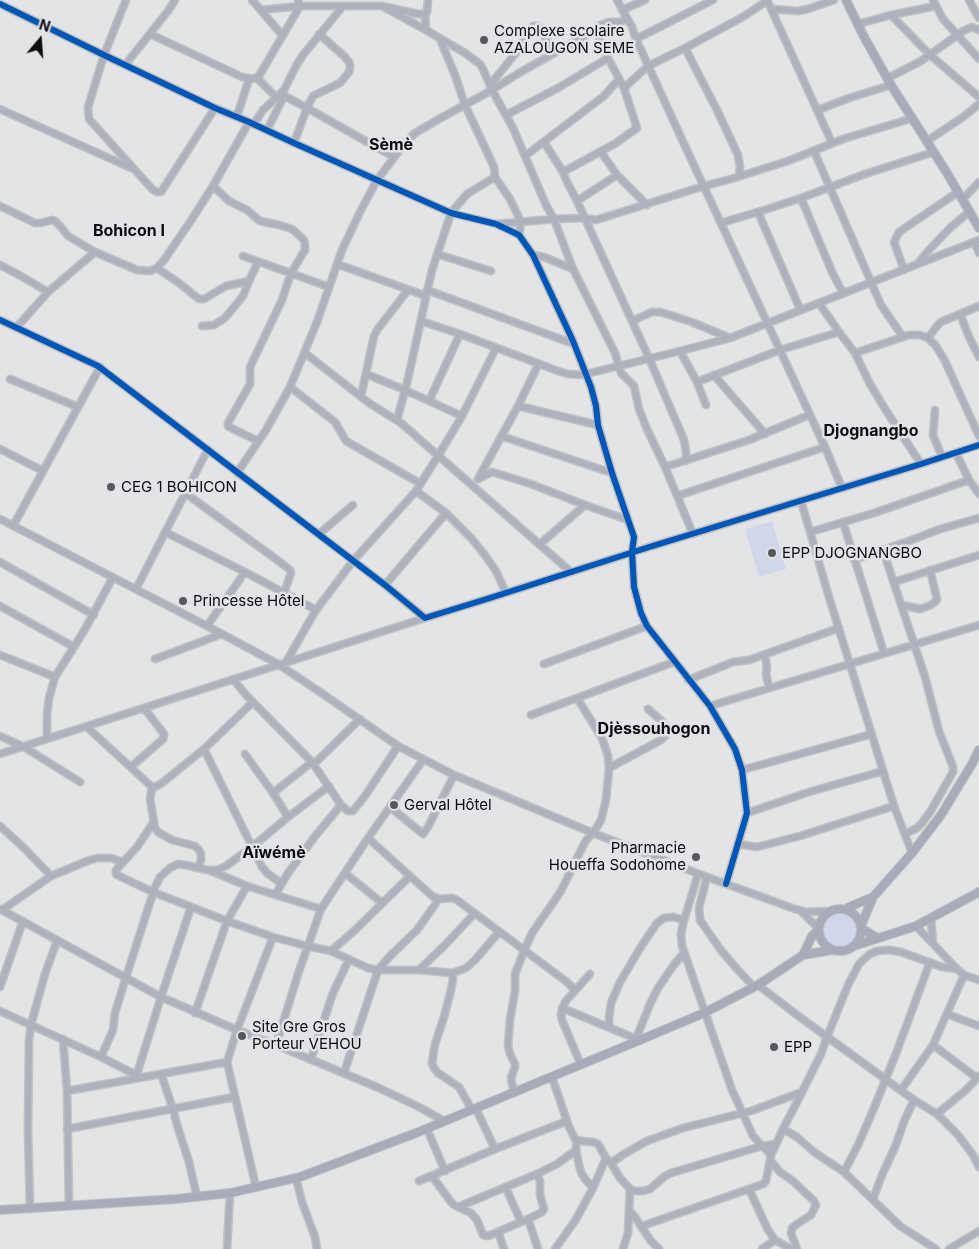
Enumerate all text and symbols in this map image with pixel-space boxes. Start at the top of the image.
north arrow [15,15,65,65]
text: N [37,16,52,35]
place label: Complexe scolaire AZALOUGON SEME [494,22,634,57]
marker: Complexe scolaire AZALOUGON SEME [478,34,490,46]
district label: Sèmè [369,135,413,155]
district label: Bohicon I [93,221,165,241]
district label: Djognangbo [823,421,919,441]
place label: CEG 1 BOHICON [121,478,237,496]
marker: CEG 1 BOHICON [105,481,117,493]
place label: EPP DJOGNANGBO [782,544,922,562]
marker: EPP DJOGNANGBO [766,547,778,559]
place label: Princesse Hôtel [193,592,304,610]
marker: Princesse Hôtel [177,595,189,607]
district label: Djèssouhogon [598,719,710,739]
place label: Gerval Hôtel [404,796,492,814]
marker: Gerval Hôtel [388,799,400,811]
place label: Pharmacie Houeffa Sodohome [549,839,686,874]
district label: Aïwémè [242,843,306,863]
marker: Pharmacie Houeffa Sodohome [690,851,702,863]
place label: Site Gre Gros Porteur VEHOU [252,1018,362,1053]
marker: Site Gre Gros Porteur VEHOU [236,1030,248,1042]
place label: EPP [784,1038,812,1056]
marker: EPP [768,1041,780,1053]

